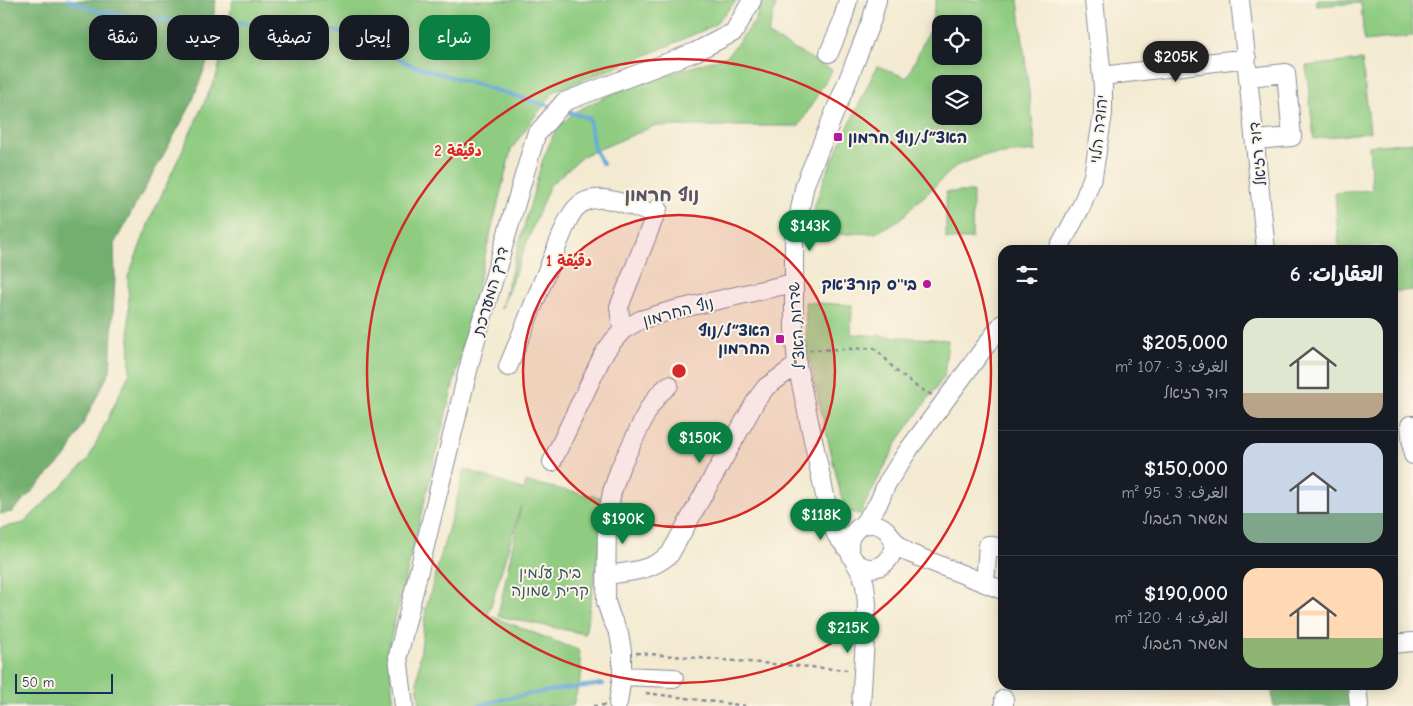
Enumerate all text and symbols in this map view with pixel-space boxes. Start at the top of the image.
chip: شقة [89,15,157,60]
chip: جديد [167,15,239,60]
chip: تصفية [249,15,329,60]
chip: إيجار [339,15,409,60]
chip: شراء [419,15,490,60]
map controls [932,15,982,125]
button: locate [932,15,982,65]
pin: $205K [1141,41,1211,83]
text: $205K [1154,48,1198,66]
button: layers [932,75,982,125]
street label: יהודה הלוי [1086,94,1112,164]
street label: דוד רזיאל [1246,121,1270,187]
place label: האצ״ל/נוף חרמון [848,129,967,148]
marker: האצ״ל/נוף חרמון [832,131,844,143]
text: 2 دقيقة [434,142,482,160]
district label: נוף חרמון [625,185,699,206]
pin: $143K [775,210,845,252]
text: $143K [790,217,830,235]
street label: דרך המערכת [469,245,512,339]
text: 1 دقيقة [546,252,592,270]
icon: filters [1013,261,1041,289]
text: العقارات: 6 [1290,262,1383,286]
place label: בי''ס קורצ'אק [821,276,917,295]
marker: בי''ס קורצ'אק [921,278,933,290]
street label: שדרות האצ"ל [785,281,809,371]
street label: נוף החרמון [641,294,716,331]
place label: האצ״ל/נוף החרמון [698,322,770,359]
text: $205,000 [1142,330,1228,354]
marker: האצ״ל/נוף החרמון [774,333,786,345]
icon: home [1283,338,1343,398]
text: الغرف: 3 · 107 m² [1115,358,1228,376]
centre of rings [670,362,688,380]
text: דוד רזיאל [1163,384,1228,402]
pin: $150K [665,422,735,464]
text: $150K [679,429,721,447]
text: $150,000 [1144,456,1228,480]
icon: home [1283,463,1343,523]
text: الغرف: 3 · 95 m² [1121,484,1228,502]
pin: $118K [786,498,856,541]
pin: $190K [588,502,658,545]
text: $118K [801,506,841,524]
text: $190K [602,510,644,528]
text: משמר הגבול [1142,510,1228,528]
park label: בית עלמין קרית שמונה [511,564,589,600]
text: $190,000 [1144,581,1228,605]
icon: home [1283,588,1343,648]
text: الغرف: 4 · 120 m² [1115,609,1228,627]
pin: $215K [813,612,883,654]
text: $215K [827,619,869,637]
text: משמר הגבול [1142,635,1228,653]
scale bar [15,671,112,694]
text: 50 m [22,674,54,691]

